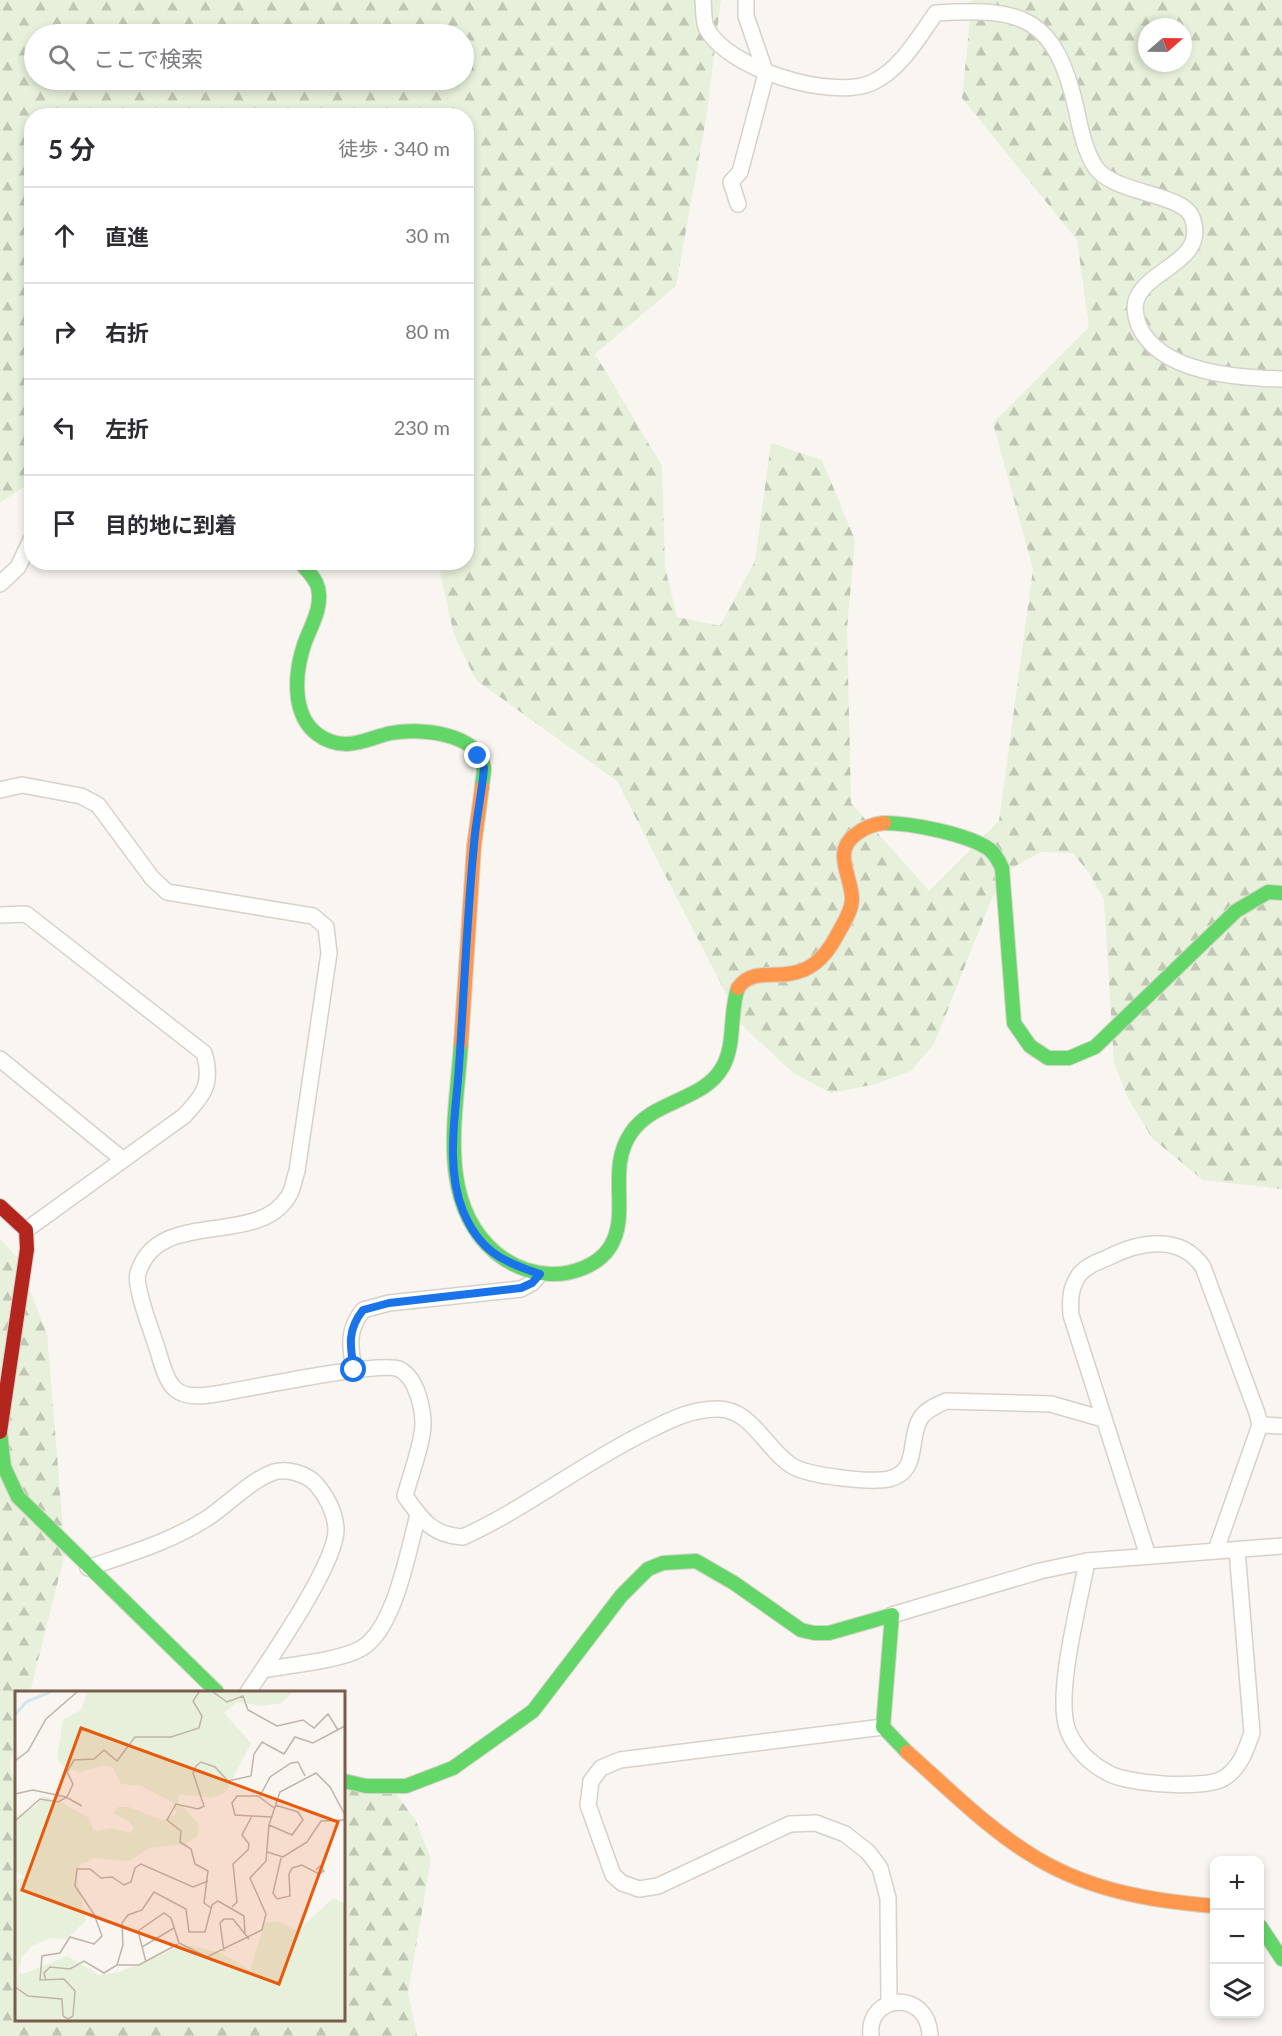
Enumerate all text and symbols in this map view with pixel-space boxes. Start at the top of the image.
north arrow [1138,18,1192,72]
search box [24,24,474,90]
icon: search [45,41,78,74]
text: ここで検索 [93,45,203,72]
text: 5 分 [48,133,95,165]
text: 徒歩 · 340 m [338,136,450,160]
icon: ahead [48,219,81,252]
text: 直進 [105,223,149,250]
text: 30 m [405,223,450,247]
icon: right [48,315,81,348]
text: 右折 [105,319,149,346]
text: 80 m [405,319,450,343]
icon: left [48,411,81,444]
text: 左折 [105,415,149,442]
text: 230 m [394,415,450,439]
icon: arrive [48,507,81,540]
text: 目的地に到着 [105,511,237,538]
route end [464,742,490,768]
route start [340,1356,366,1382]
inset map [15,1691,345,2021]
map controls [1210,1856,1264,2018]
button: + [1210,1856,1264,1910]
button: − [1210,1910,1264,1964]
button: layers [1210,1964,1264,2018]

